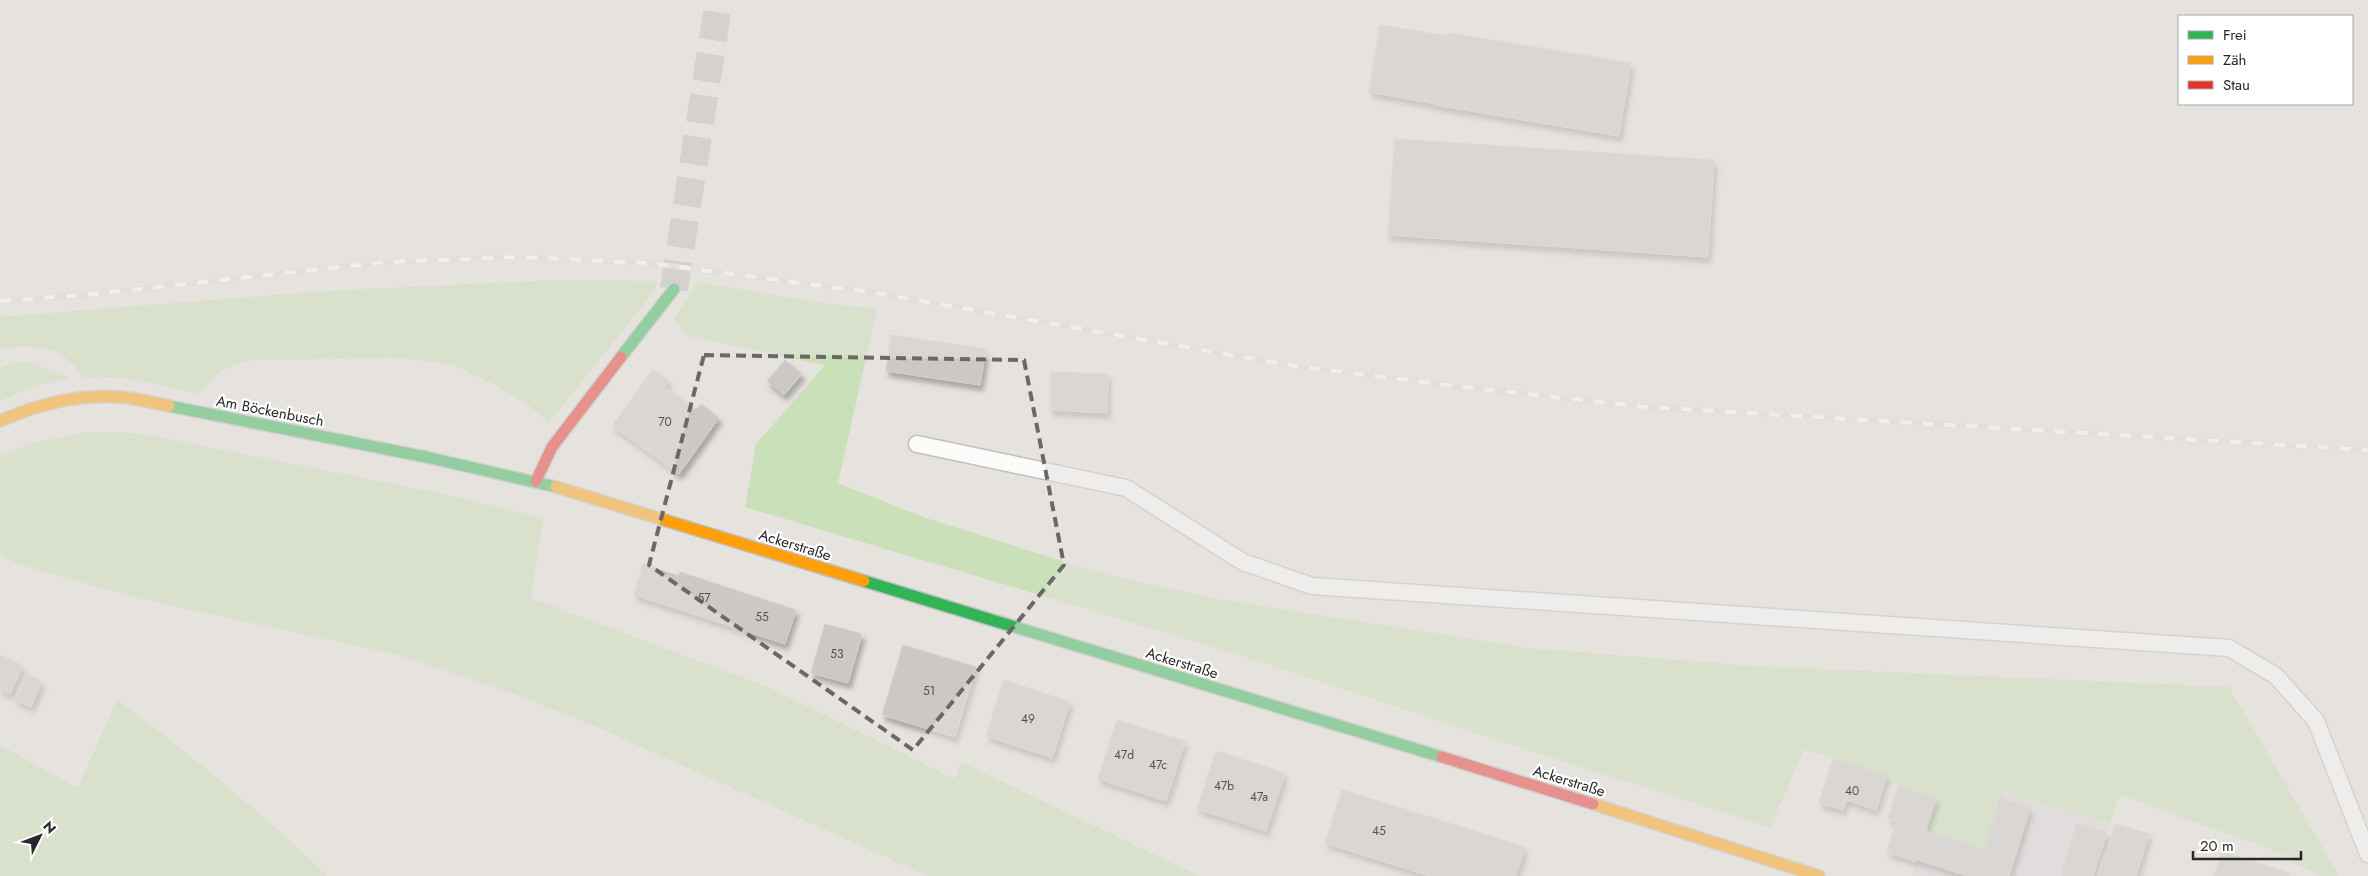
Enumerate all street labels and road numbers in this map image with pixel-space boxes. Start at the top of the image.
street label: Am Böckenbusch [214,390,326,432]
street label: Ackerstraße [756,524,834,566]
street label: Ackerstraße [1143,642,1221,684]
street label: Ackerstraße [1530,760,1608,802]

